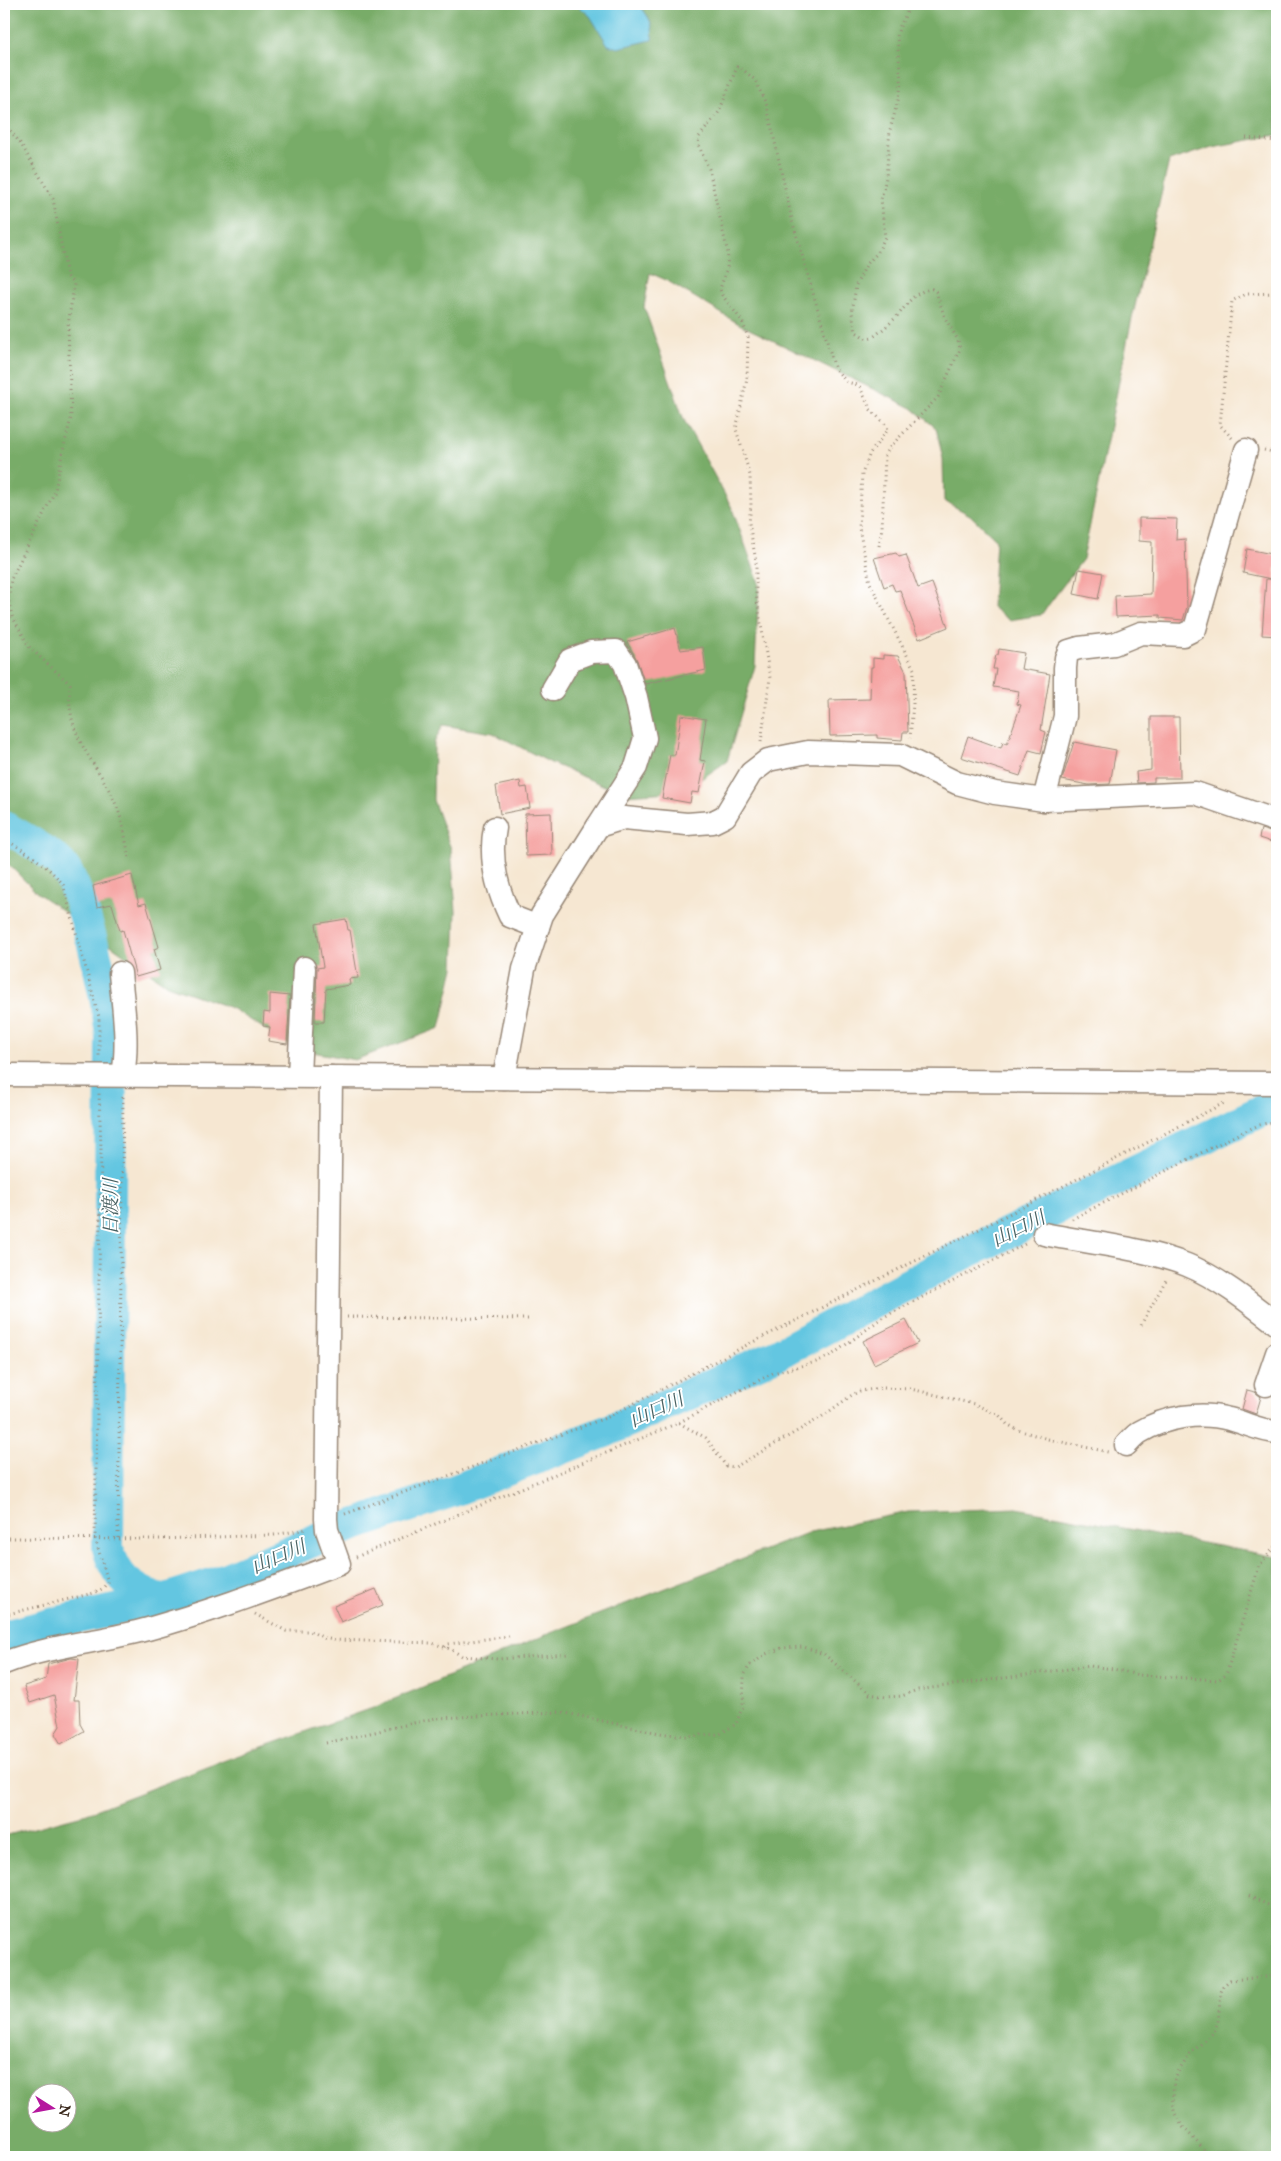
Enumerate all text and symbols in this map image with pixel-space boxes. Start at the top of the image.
water label: 日渡川 [99,1177,122,1236]
water label: 山口川 [988,1205,1051,1251]
water label: 山口川 [625,1387,689,1432]
water label: 山口川 [247,1534,311,1578]
north arrow [28,2084,78,2134]
text: N [55,2103,74,2118]

